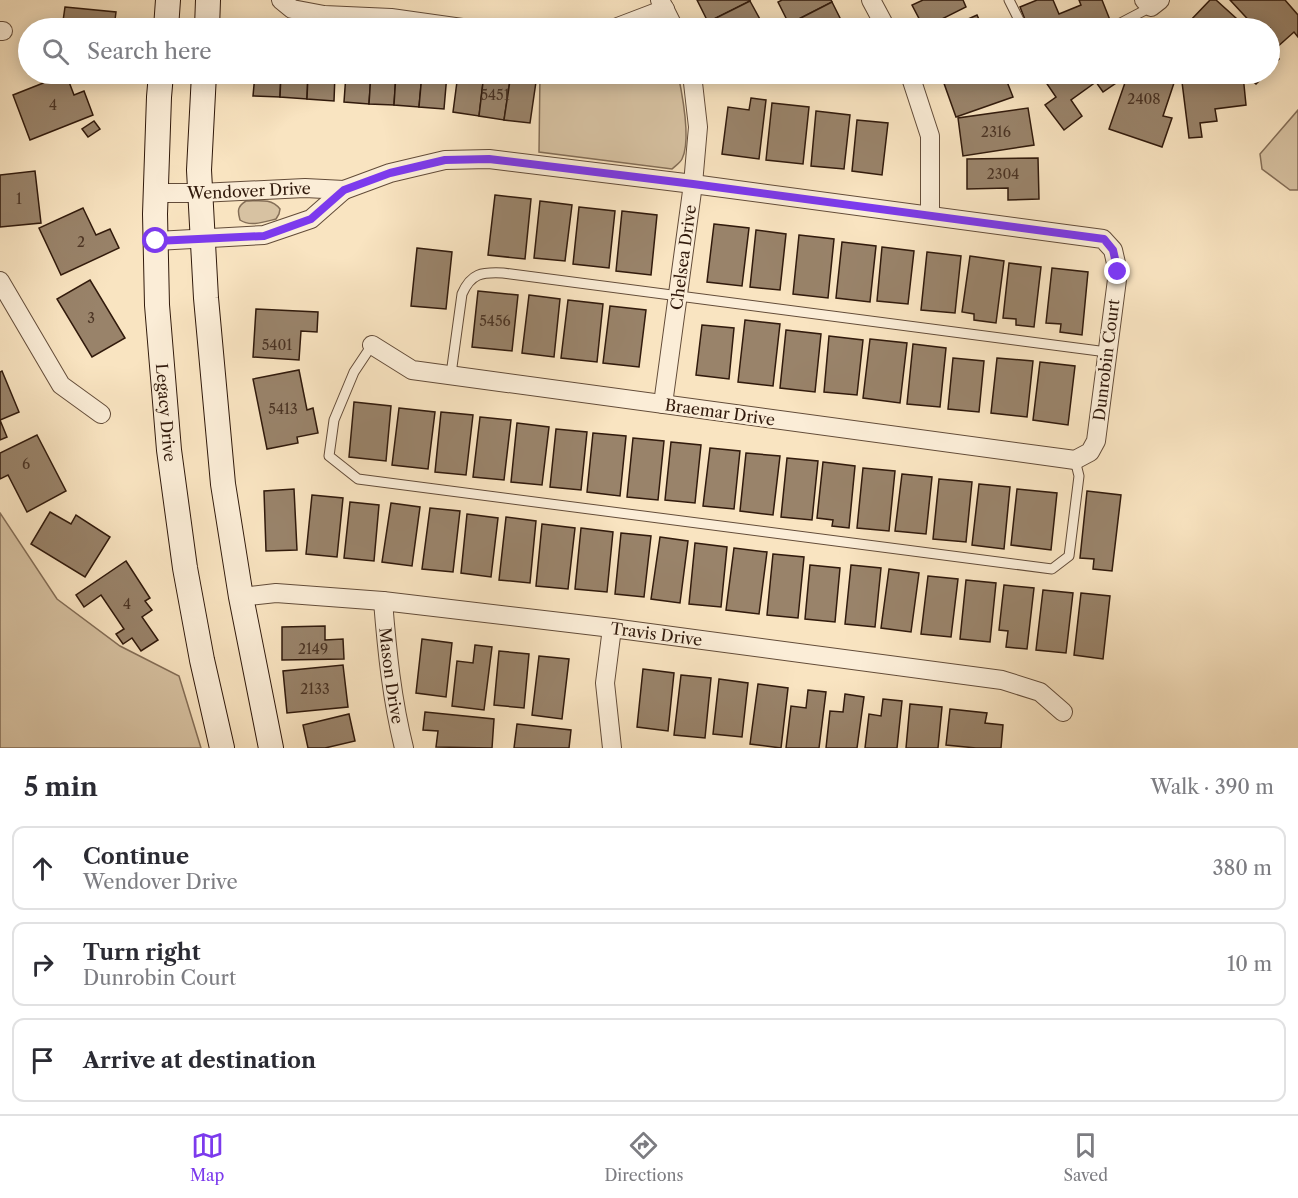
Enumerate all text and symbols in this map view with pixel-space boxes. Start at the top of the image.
search box [18,18,1280,84]
icon: search [39,35,72,68]
text: Search here [87,38,212,65]
house number: 5451 [480,86,510,104]
house number: 2408 [1127,90,1161,108]
house number: 4 [49,96,57,114]
house number: 2316 [981,123,1011,141]
house number: 2304 [987,165,1019,183]
street label: Wendover Drive [186,178,311,203]
house number: 1 [16,190,22,208]
street label: Chelsea Drive [666,203,700,311]
route start [142,227,168,253]
house number: 2 [77,233,85,251]
route end [1104,258,1130,284]
street label: Dunrobin Court [1089,298,1123,422]
house number: 3 [87,309,95,327]
house number: 5456 [479,312,511,330]
house number: 5401 [262,336,292,354]
street label: Legacy Drive [152,362,180,463]
street label: Braemar Drive [664,394,776,430]
house number: 5413 [268,400,298,418]
house number: 6 [22,455,30,473]
house number: 4 [123,595,131,613]
street label: Travis Drive [610,618,703,650]
street label: Mason Drive [375,626,408,725]
house number: 2149 [298,640,328,658]
house number: 2133 [300,680,330,698]
text: 5 min [24,771,98,803]
text: Walk · 390 m [1151,775,1274,799]
text: Continue [83,843,189,870]
icon: ahead [26,852,59,885]
text: 380 m [1213,856,1272,880]
text: Wendover Drive [83,870,238,894]
text: Turn right [83,939,201,966]
icon: right [26,948,59,981]
text: 10 m [1227,952,1272,976]
text: Dunrobin Court [83,966,236,990]
icon: arrive [26,1044,59,1077]
text: Arrive at destination [83,1047,316,1074]
tab: Map [190,1129,224,1185]
tab: Directions [604,1129,683,1185]
tab: Saved [1064,1129,1108,1185]

